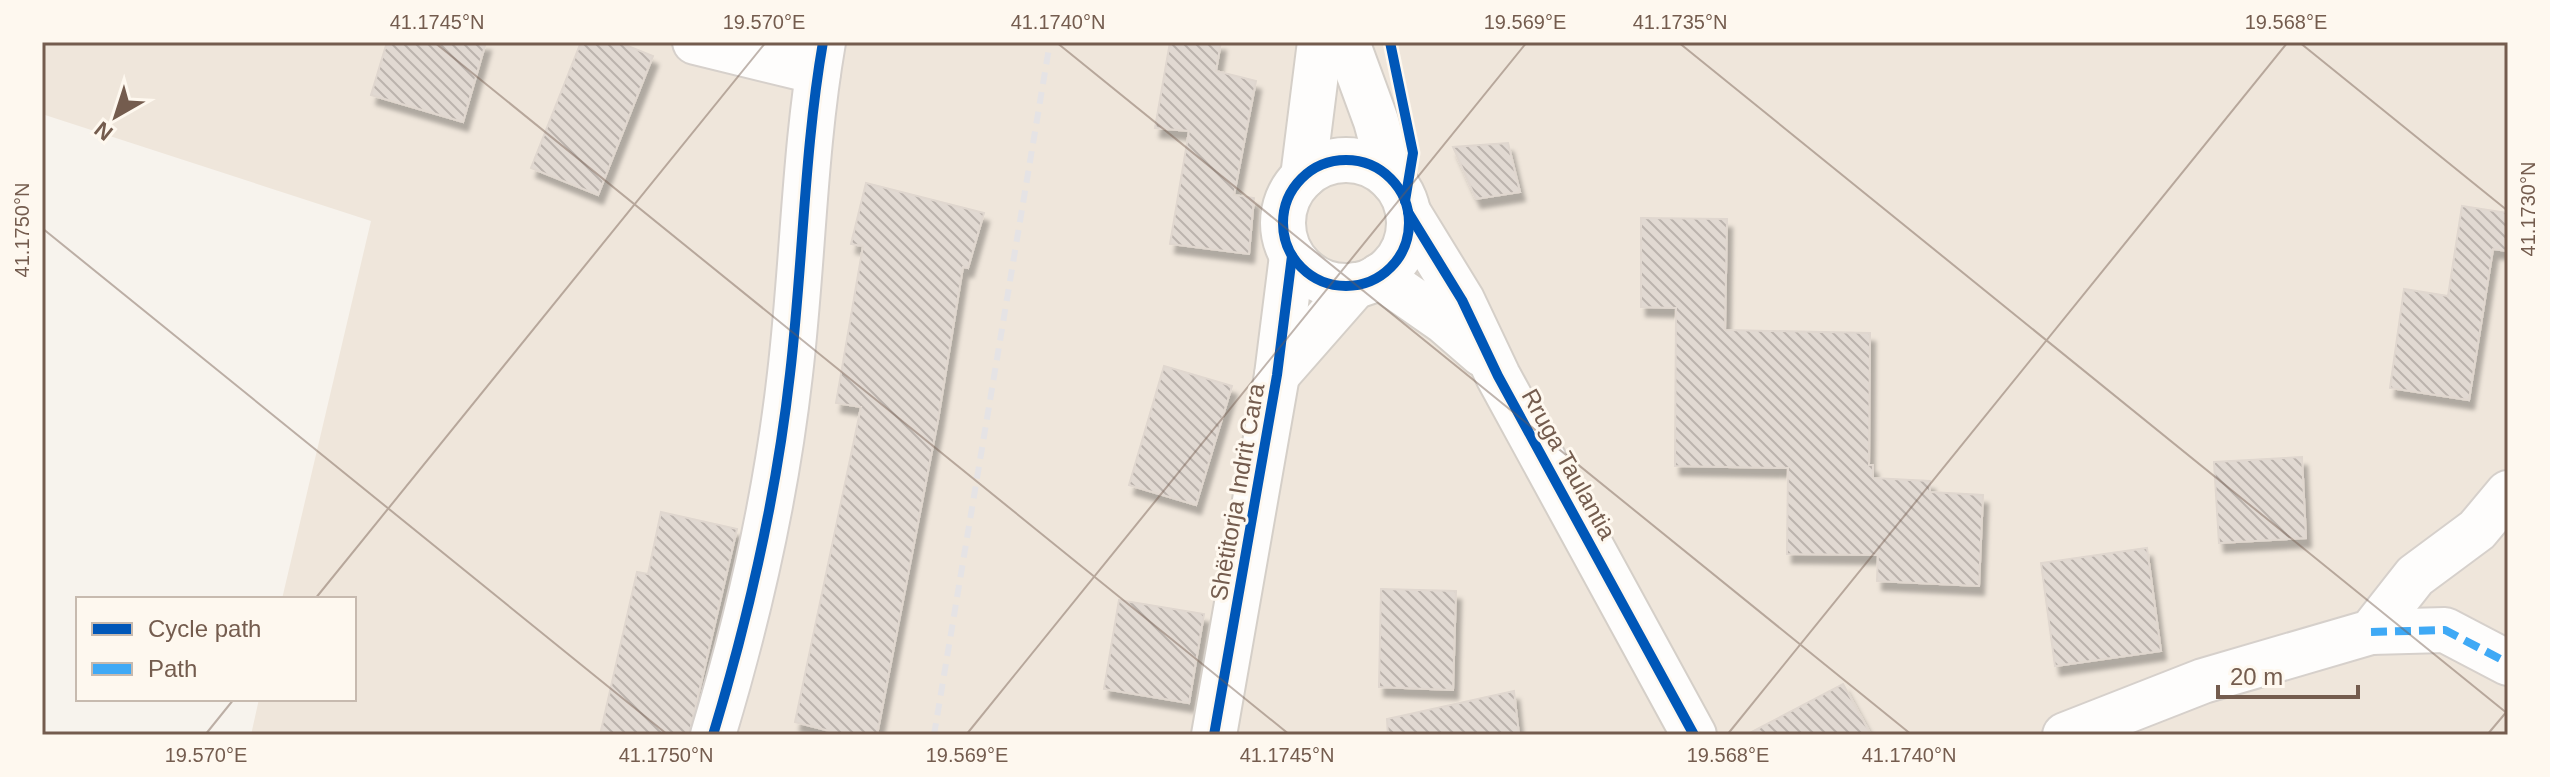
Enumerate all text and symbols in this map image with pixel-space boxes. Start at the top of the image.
text: 41.1745°N [390,11,484,33]
text: 19.570°E [723,11,805,33]
text: 41.1740°N [1011,11,1105,33]
text: 19.569°E [1484,11,1566,33]
text: 41.1735°N [1633,11,1727,33]
text: 19.568°E [2245,11,2327,33]
north arrow [76,76,156,156]
text: N [90,116,118,146]
text: 41.1730°N [2517,162,2539,256]
text: 41.1750°N [11,183,33,277]
street label: Shëtitorja Indrit Cara [1205,381,1270,603]
street label: Rruga Taulantia [1517,384,1622,544]
legend [76,597,356,701]
text: Cycle path [148,615,261,642]
scale bar [2218,649,2358,699]
text: Path [148,655,197,682]
text: 20 m [2230,663,2283,690]
text: 19.570°E [165,744,247,766]
text: 41.1750°N [619,744,713,766]
text: 19.569°E [926,744,1008,766]
text: 41.1745°N [1240,744,1334,766]
text: 19.568°E [1687,744,1769,766]
text: 41.1740°N [1862,744,1956,766]

